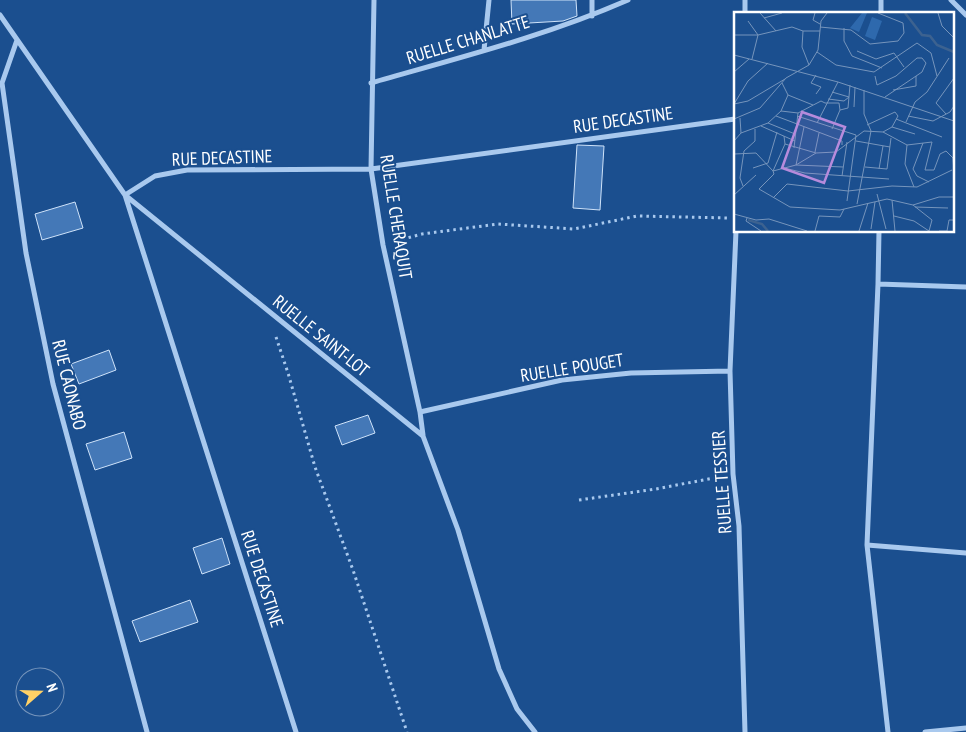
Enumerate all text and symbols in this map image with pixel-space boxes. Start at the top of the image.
street label: RUELLE CHANLATTE [403,10,532,69]
inset map [734,12,954,232]
street label: RUE DECASTINE [572,101,674,138]
street label: RUE DECASTINE [171,144,273,171]
street label: RUELLE CHERAQUIT [375,153,418,281]
street label: RUELLE SAINT-LOT [268,290,374,382]
street label: RUE CAONABO [47,337,92,432]
street label: RUELLE POUGET [519,348,625,387]
street label: RUELLE TESSIER [706,429,737,534]
street label: RUE DECASTINE [236,528,289,630]
north arrow [15,667,65,717]
text: N [42,681,62,694]

